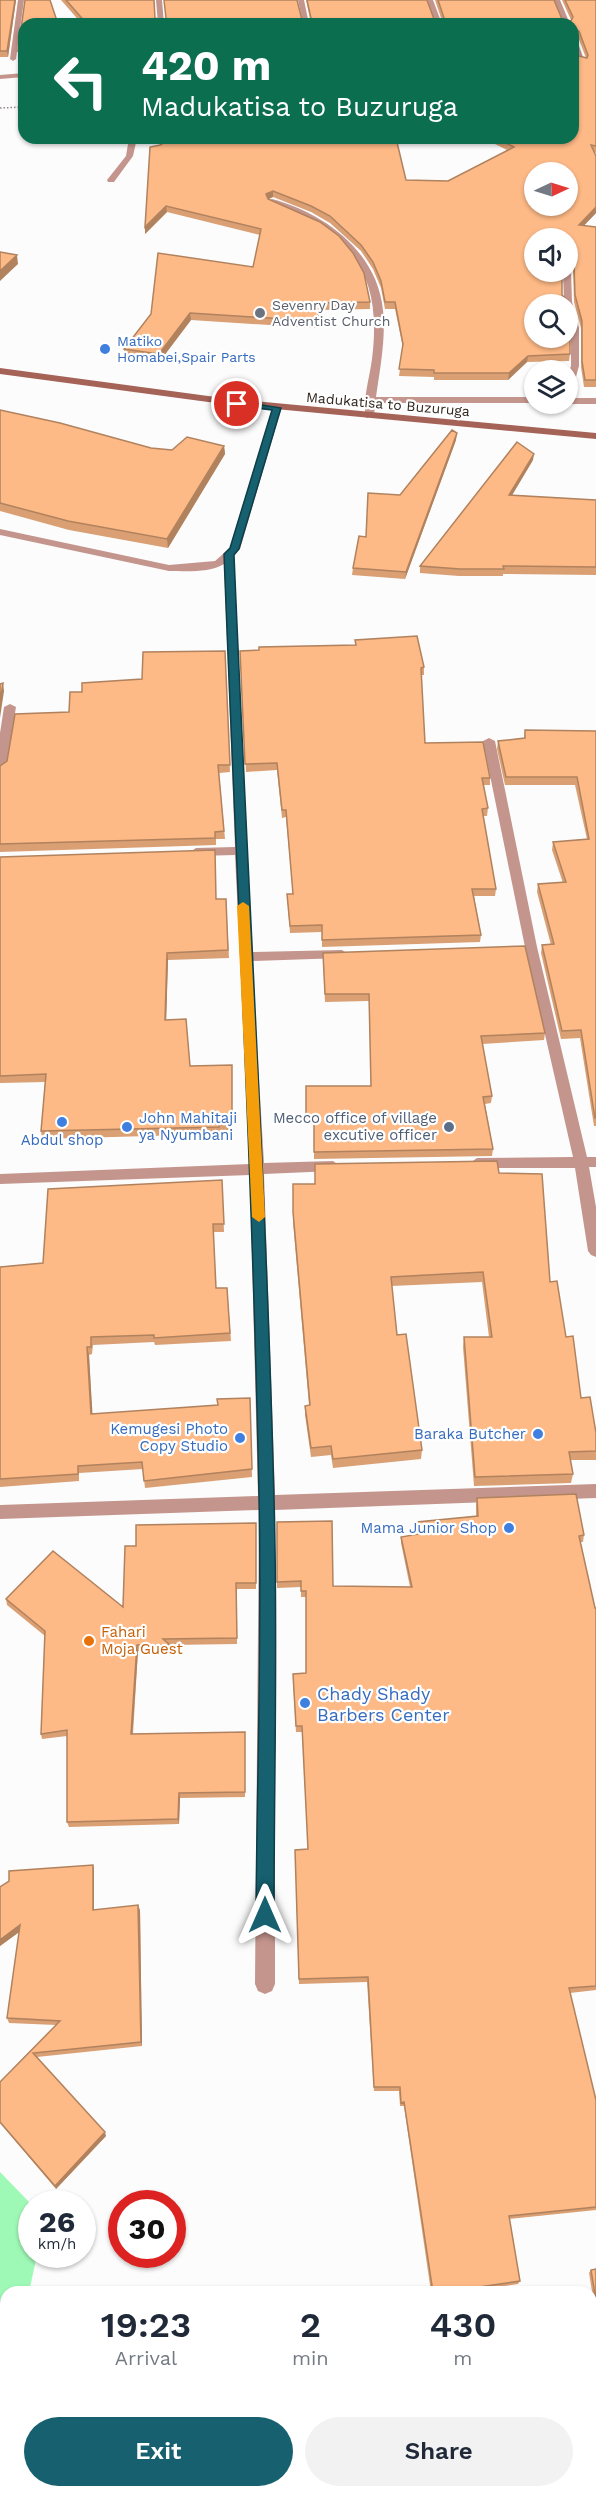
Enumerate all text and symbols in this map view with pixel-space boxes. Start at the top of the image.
text: 420 m [141,41,271,90]
icon: left [42,42,120,120]
text: Madukatisa to Buzuruga [141,91,458,123]
north arrow [524,162,578,216]
map controls [524,162,578,414]
button: sound [524,228,578,282]
button: search [524,294,578,348]
place label: Sevenry Day Adventist Church [272,297,390,329]
marker: Sevenry Day Adventist Church [253,306,267,320]
place label: Matiko Homabei,Spair Parts [117,333,256,365]
marker: Matiko Homabei,Spair Parts [98,342,112,356]
button: layers [524,360,578,414]
pin [211,378,262,429]
icon: arrive [220,387,253,420]
street label: Madukatisa to Buzuruga [305,389,471,419]
place label: John Mahitaji ya Nyumbani [139,1109,237,1144]
place label: Mecco office of village excutive officer [273,1109,437,1144]
marker: Abdul shop [55,1115,69,1129]
marker: John Mahitaji ya Nyumbani [120,1120,134,1134]
marker: Mecco office of village excutive officer [442,1120,456,1134]
place label: Abdul shop [21,1131,103,1149]
place label: Kemugesi Photo Copy Studio [110,1420,228,1455]
place label: Baraka Butcher [414,1425,526,1443]
marker: Baraka Butcher [531,1427,545,1441]
marker: Kemugesi Photo Copy Studio [233,1431,247,1445]
place label: Mama Junior Shop [361,1519,497,1537]
marker: Mama Junior Shop [502,1521,516,1535]
place label: Fahari Moja Guest [101,1623,184,1658]
marker: Fahari Moja Guest [82,1634,96,1648]
place label: Chady Shady Barbers Center [317,1683,450,1725]
marker: Chady Shady Barbers Center [298,1696,312,1710]
position arrow [233,1883,297,1947]
speed limit sign: 30 [108,2190,186,2268]
text: 26 [39,2204,75,2239]
text: km/h [38,2235,76,2253]
text: 19:23 [101,2304,191,2346]
text: 2 [300,2304,321,2346]
text: 430 [429,2304,496,2346]
text: Arrival [115,2346,177,2370]
text: min [292,2346,329,2370]
text: m [453,2346,472,2370]
button: Exit [24,2417,293,2486]
button: Share [305,2417,573,2486]

